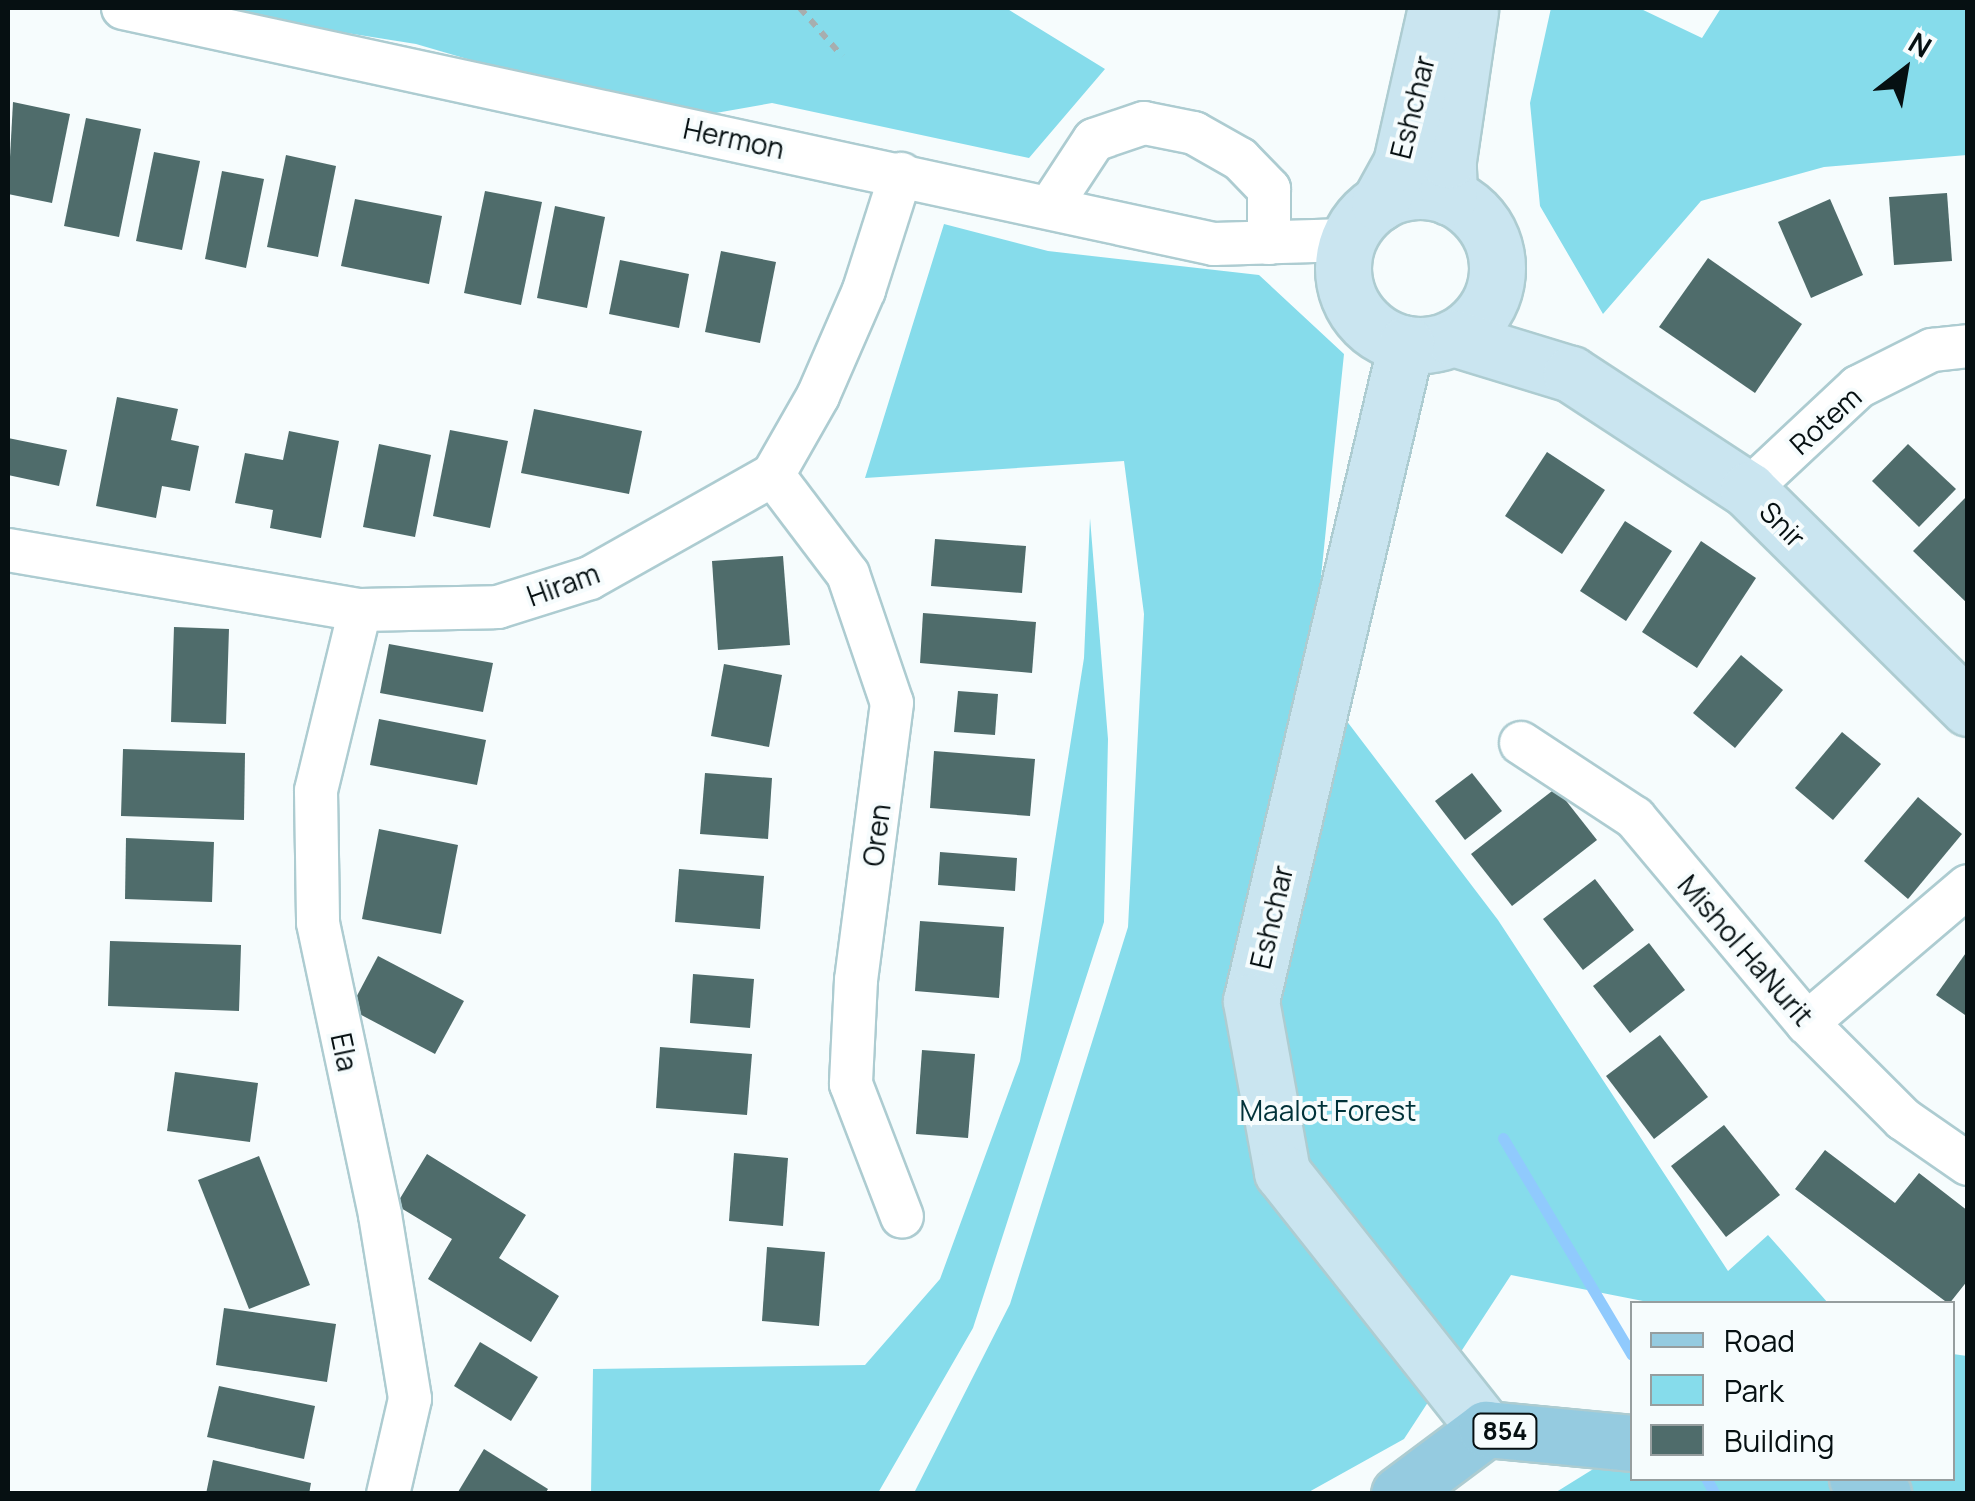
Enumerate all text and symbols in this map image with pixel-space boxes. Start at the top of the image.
north arrow [1855,20,1955,120]
text: N [1902,23,1939,66]
street label: Eshchar [1383,52,1441,162]
street label: Hermon [680,111,788,165]
street label: Rotem [1782,379,1868,461]
street label: Snir [1753,494,1813,554]
street label: Hiram [522,555,604,613]
street label: Oren [856,802,896,868]
street label: Eshchar [1243,862,1299,972]
street label: Mishol HaNurit [1671,868,1821,1032]
street label: Ela [325,1030,365,1074]
park label: Maalot Forest [1240,1093,1416,1127]
legend [1630,1301,1955,1481]
text: Road [1724,1320,1795,1361]
text: Park [1724,1370,1784,1411]
road number: 854 [1470,1411,1540,1451]
text: Building [1724,1420,1835,1461]

